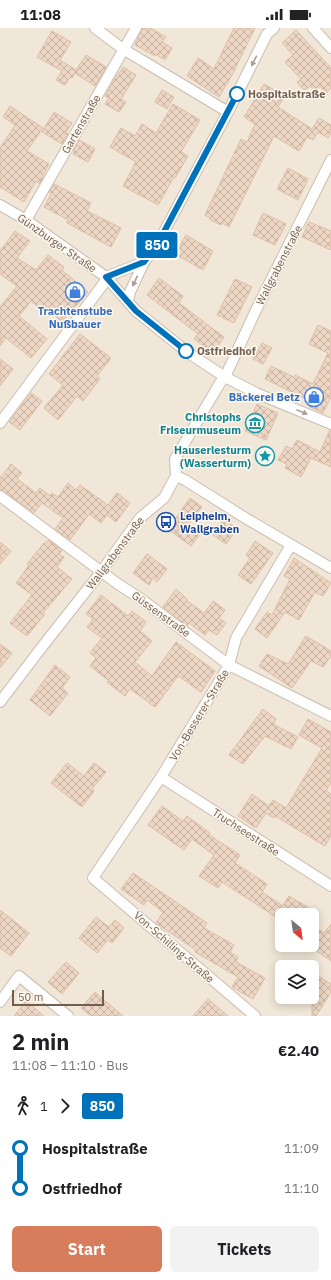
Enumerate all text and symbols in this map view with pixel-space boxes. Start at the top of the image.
text: 11:08 [20,5,61,24]
one-way arrow [251,55,257,66]
marker: Hospitalstraße [229,86,245,102]
place label: Hospitalstraße [248,87,325,101]
street label: Gartenstraße [58,92,104,156]
street label: Günzburger Straße [15,211,99,275]
street label: Wallgrabenstraße [253,223,305,307]
line badge: 850 [134,232,180,258]
text: 850 [144,236,170,254]
one-way arrow [132,276,138,287]
shop icon: Trachtenstube Nußbauer [64,281,86,303]
place label: Trachtenstube Nußbauer [38,304,112,331]
marker: Ostfriedhof [178,343,194,359]
place label: Ostfriedhof [197,344,256,358]
shop icon: Bäckerei Betz [303,386,325,408]
place label: Bäckerei Betz [229,390,300,404]
one-way arrow [296,409,308,415]
place label: Christophs Friseurmuseum [160,410,241,437]
museum icon: Christophs Friseurmuseum [244,412,266,434]
place label: Hauserlesturm (Wasserturm) [174,443,251,470]
place icon: Hauserlesturm (Wasserturm) [254,445,276,467]
place label: Leipheim, Wallgraben [180,509,239,536]
bus stop icon: Leipheim, Wallgraben [155,511,177,533]
street label: Wallgrabenstraße [83,514,147,592]
street label: Güssenstraße [129,588,193,640]
street label: Von-Besserer-Straße [166,667,232,763]
street label: Truchseestraße [210,805,282,859]
street label: Von-Schilling-Straße [131,908,217,986]
north arrow [275,908,319,952]
map controls [275,908,319,1004]
button: layers [275,960,319,1004]
scale bar [12,988,104,1007]
text: 50 m [18,990,43,1004]
text: 2 min [12,1027,69,1056]
text: €2.40 [278,1041,319,1060]
text: 11:08 – 11:10 · Bus [12,1057,128,1074]
icon: walk [12,1095,34,1117]
icon: forward [54,1095,76,1117]
text: 850 [90,1097,115,1115]
text: 1 [40,1098,48,1115]
text: Hospitalstraße [42,1139,148,1158]
text: 11:09 [284,1140,319,1157]
text: Ostfriedhof [42,1179,122,1198]
text: 11:10 [284,1180,319,1197]
button: Start [12,1226,162,1272]
button: Tickets [170,1226,319,1272]

